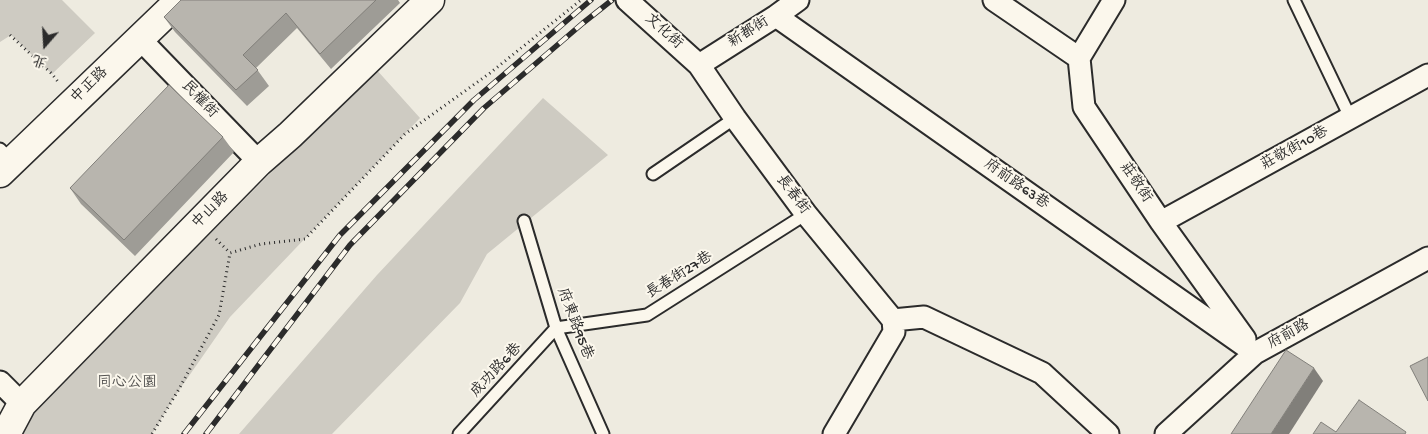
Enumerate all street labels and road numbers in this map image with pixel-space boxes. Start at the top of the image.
street label: 文化街 [640,10,686,54]
street label: 新都街 [725,13,773,53]
street label: 中正路 [68,64,112,108]
street label: 民權街 [177,78,221,122]
street label: 莊敬街10巷 [1258,123,1332,175]
street label: 府前路63巷 [980,156,1052,214]
street label: 莊敬街 [1115,159,1155,207]
street label: 長春街 [771,172,813,218]
street label: 中山路 [189,189,233,233]
street label: 長春街27巷 [643,248,717,304]
street label: 府東路95巷 [552,286,596,362]
street label: 府前路 [1265,316,1313,354]
street label: 成功路6巷 [467,340,527,402]

